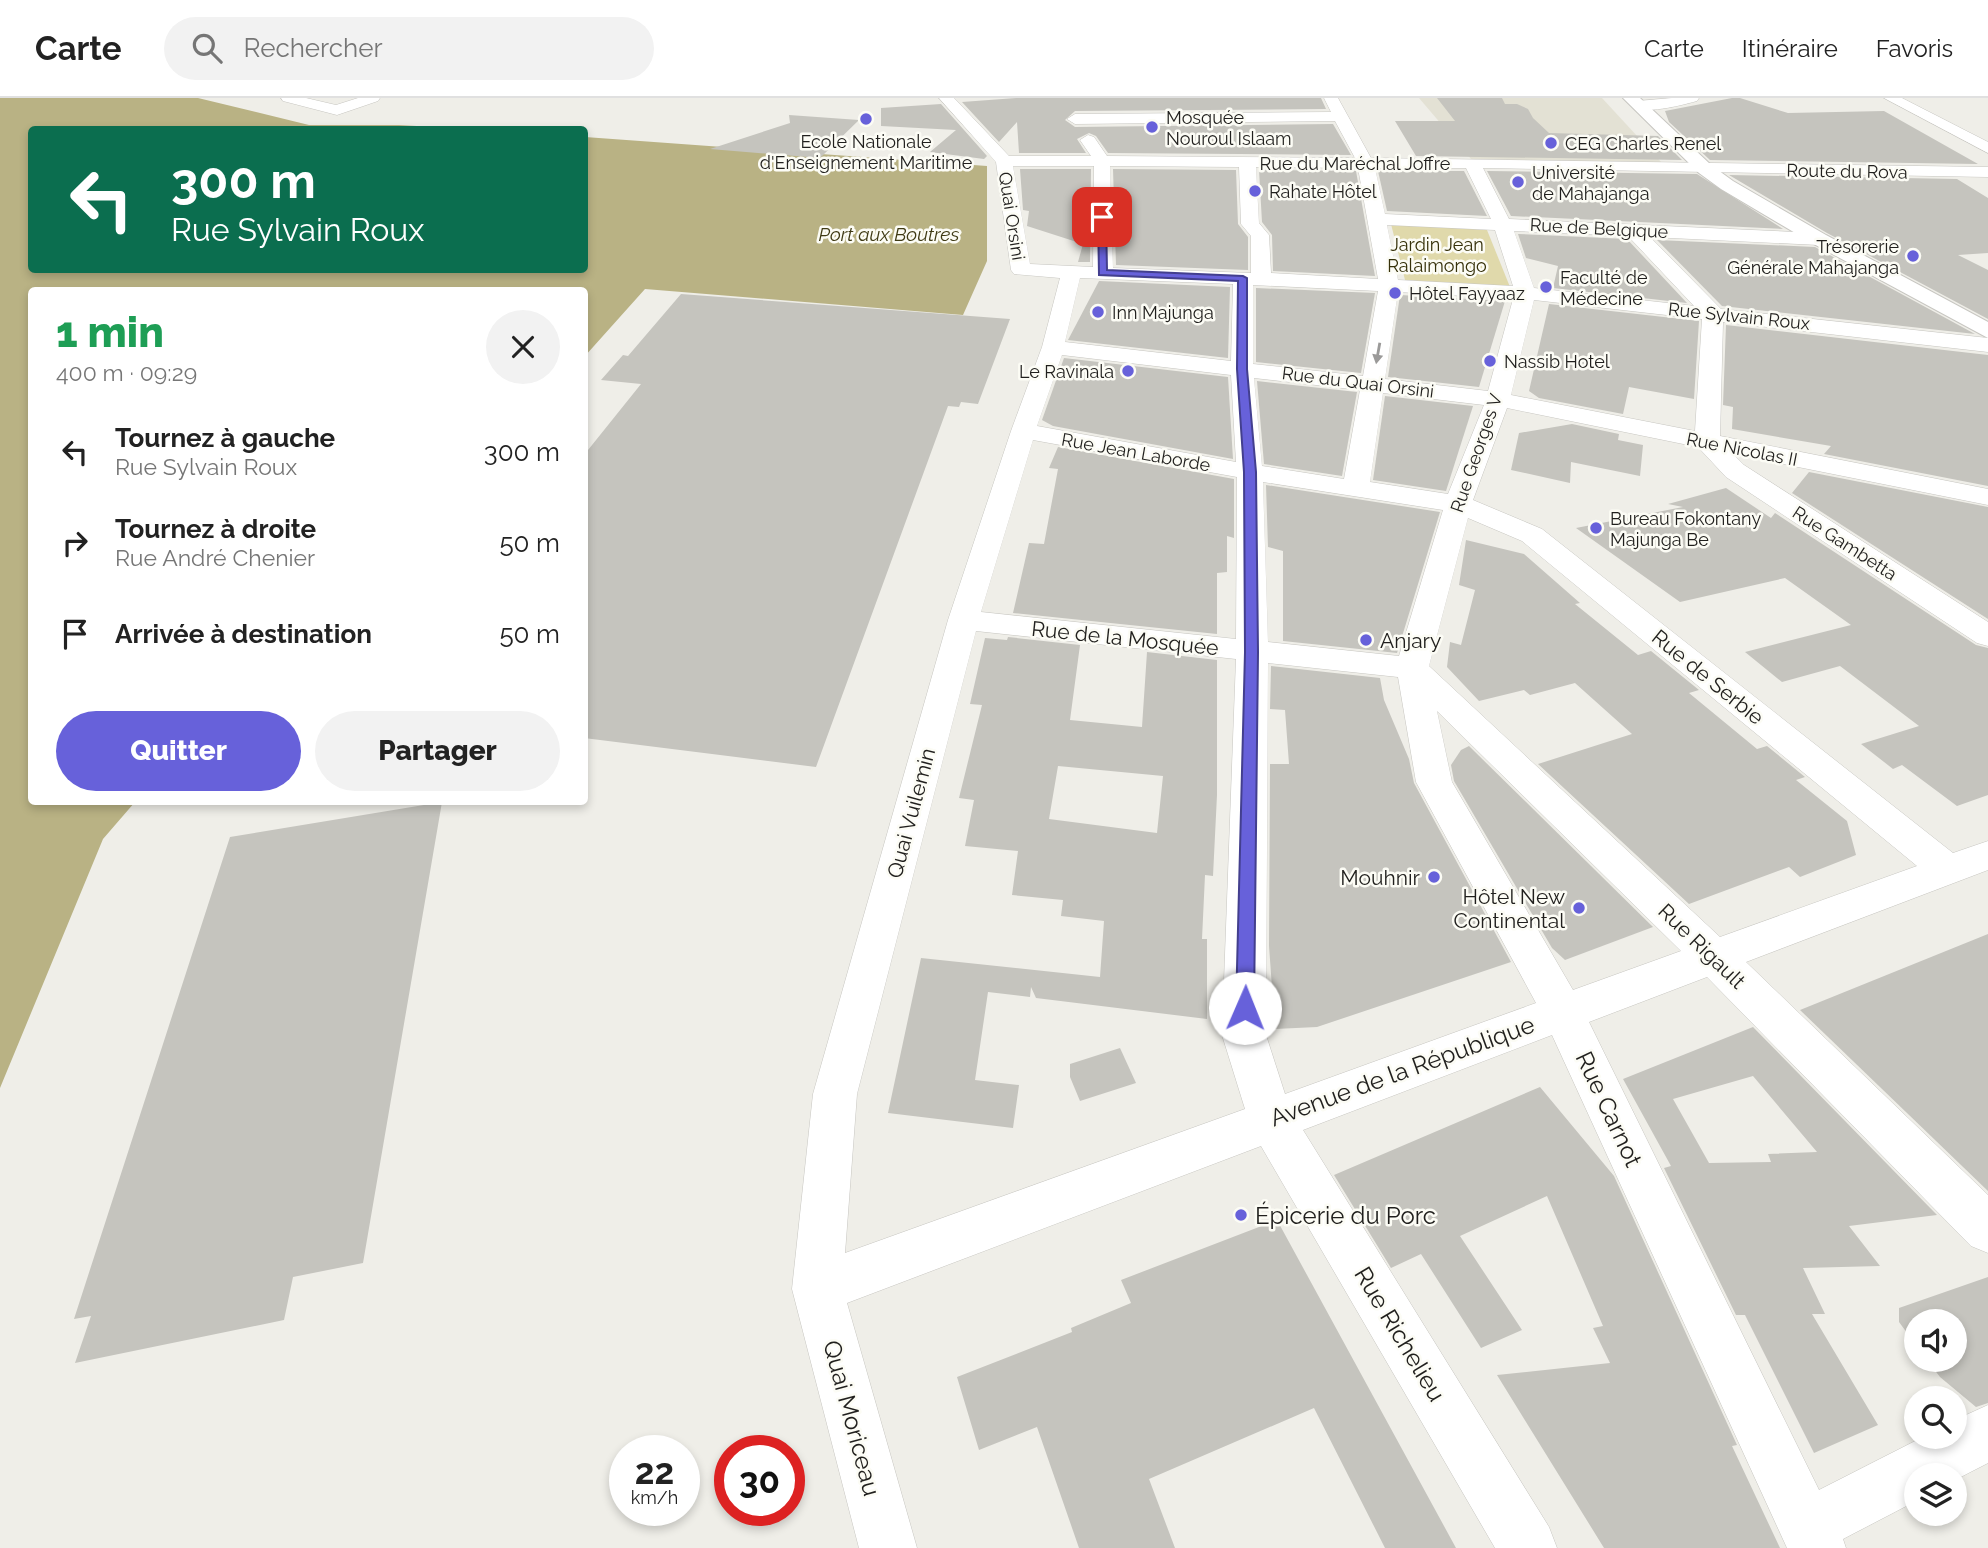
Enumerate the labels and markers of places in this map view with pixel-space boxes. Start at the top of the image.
place label: Mosquée Nouroul Islaam [1166,107,1292,149]
marker: Ecole Nationale d'Enseignement Maritime [858,111,874,127]
marker: Mosquée Nouroul Islaam [1144,119,1160,135]
place label: Ecole Nationale d'Enseignement Maritime [760,131,973,173]
place label: CEG Charles Renel [1565,133,1721,154]
marker: CEG Charles Renel [1543,135,1559,151]
place label: Université de Mahajanga [1532,162,1649,204]
marker: Université de Mahajanga [1510,174,1526,190]
place label: Rahate Hôtel [1269,181,1377,202]
marker: Rahate Hôtel [1247,183,1263,199]
pin [1072,187,1132,247]
place label: Trésorerie Générale Mahajanga [1727,236,1899,278]
marker: Trésorerie Générale Mahajanga [1905,248,1921,264]
place label: Faculté de Médecine [1560,267,1648,309]
marker: Faculté de Médecine [1538,279,1554,295]
place label: Hôtel Fayyaaz [1409,283,1525,304]
marker: Hôtel Fayyaaz [1387,285,1403,301]
place label: Inn Majunga [1112,302,1214,323]
marker: Inn Majunga [1090,304,1106,320]
place label: Nassib Hotel [1504,351,1610,372]
marker: Nassib Hotel [1482,353,1498,369]
place label: Le Ravinala [1019,361,1114,382]
marker: Le Ravinala [1120,363,1136,379]
place label: Bureau Fokontany Majunga Be [1610,508,1761,550]
marker: Bureau Fokontany Majunga Be [1588,520,1604,536]
place label: Anjary [1380,628,1441,653]
marker: Anjary [1358,632,1374,648]
place label: Mouhnir [1340,865,1421,890]
marker: Mouhnir [1426,869,1442,885]
place label: Hôtel New Continental [1453,884,1565,933]
marker: Hôtel New Continental [1571,900,1587,916]
place label: Épicerie du Porc [1255,1201,1436,1230]
marker: Épicerie du Porc [1233,1207,1249,1223]

